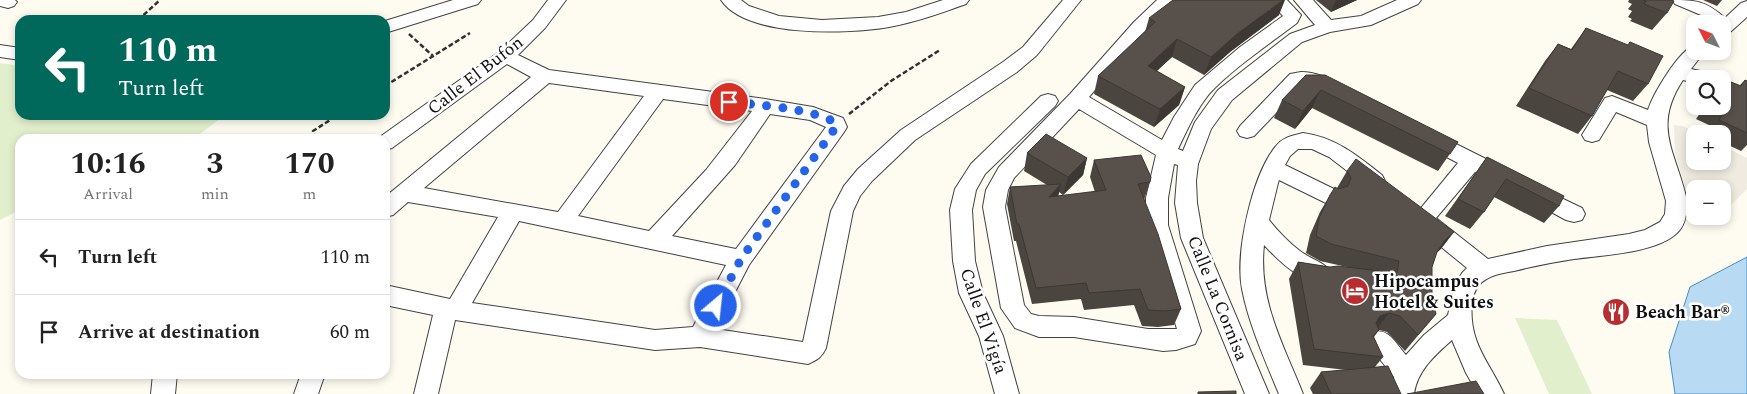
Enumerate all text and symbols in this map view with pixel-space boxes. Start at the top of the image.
north arrow [1686,15,1731,60]
map controls [1686,15,1731,225]
text: 110 m [118,24,217,77]
street label: Calle El Bufón [422,29,529,122]
icon: left [35,35,100,100]
button: search [1686,70,1731,115]
text: Turn left [118,72,204,105]
pin [708,81,750,123]
icon: arrive [715,88,743,116]
button: + [1686,125,1731,170]
text: 10:16 [70,141,146,187]
text: 3 [206,141,223,187]
text: 170 [284,141,335,187]
button: − [1686,180,1731,225]
text: Arrival [83,182,133,206]
text: min [201,182,229,206]
text: m [303,182,316,206]
street label: Calle La Cornisa [1180,232,1255,365]
icon: left [35,243,63,271]
text: Turn left [78,243,157,272]
text: 110 m [320,243,370,272]
street label: Calle El Vigía [953,265,1014,378]
place label: Hipocampus Hotel & Suites [1374,268,1494,316]
hotel icon: Hipocampus Hotel & Suites [1340,276,1370,306]
position arrow [689,279,741,331]
restaurant icon: Beach Bar® [1601,297,1631,327]
place label: Beach Bar® [1635,299,1730,326]
icon: arrive [35,318,63,346]
text: Arrive at destination [78,318,260,347]
text: 60 m [330,318,370,347]

